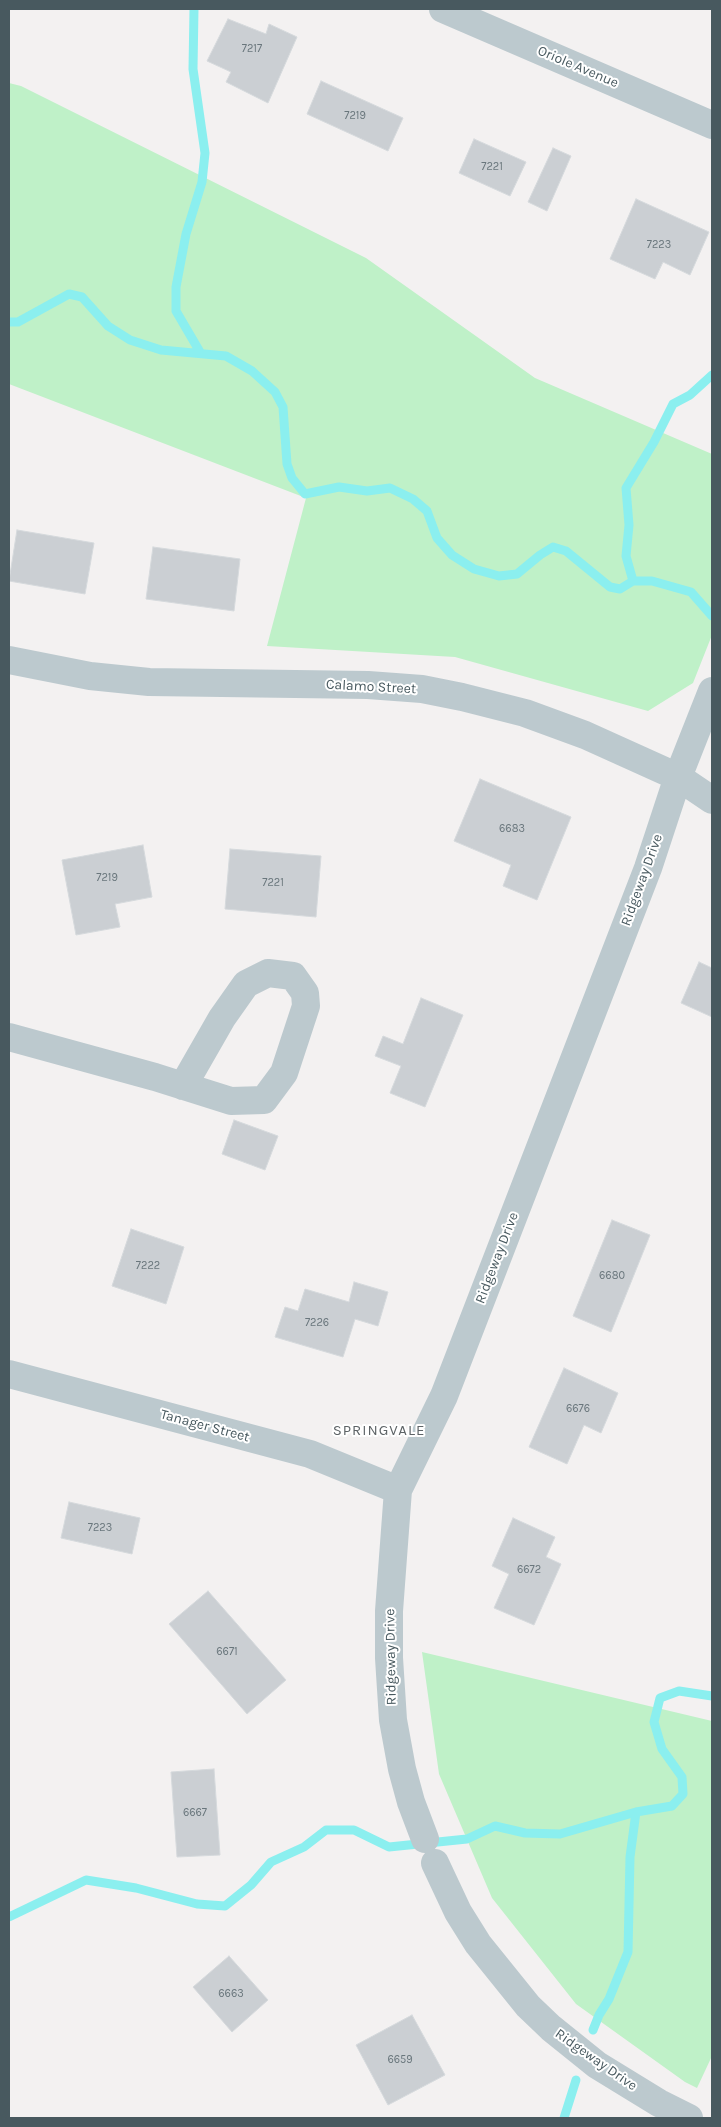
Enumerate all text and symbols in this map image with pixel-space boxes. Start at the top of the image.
house number: 7217 [242,42,262,56]
street label: Oriole Avenue [535,42,621,92]
house number: 7219 [344,109,366,123]
house number: 7221 [481,160,503,174]
house number: 7223 [647,238,671,252]
street label: Calamo Street [325,676,417,698]
house number: 6683 [499,822,525,836]
street label: Ridgeway Drive [618,832,666,928]
house number: 7219 [96,871,118,885]
house number: 7221 [262,876,284,890]
street label: Ridgeway Drive [472,1210,522,1306]
house number: 7222 [136,1259,160,1273]
house number: 6680 [599,1269,625,1283]
house number: 7226 [305,1316,329,1330]
house number: 6676 [566,1402,590,1416]
street label: Tanager Street [159,1406,251,1446]
district label: SPRINGVALE [331,1422,427,1440]
house number: 7223 [88,1521,112,1535]
house number: 6672 [517,1563,541,1577]
street label: Ridgeway Drive [382,1609,400,1705]
house number: 6671 [216,1645,238,1659]
house number: 6667 [183,1806,207,1820]
house number: 6663 [218,1987,244,2001]
street label: Ridgeway Drive [552,2025,640,2095]
house number: 6659 [387,2053,413,2067]

